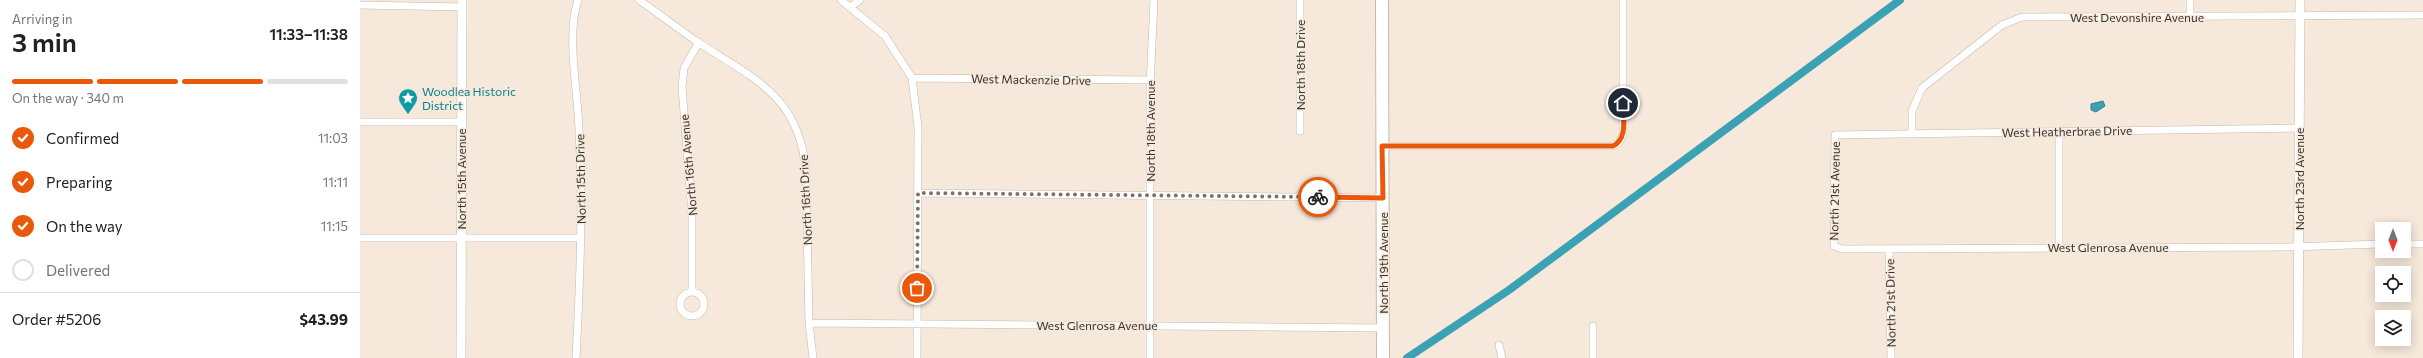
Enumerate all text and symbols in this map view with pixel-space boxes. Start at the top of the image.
street label: West Devonshire Avenue [2070,10,2204,24]
text: Arriving in [12,11,72,27]
street label: North 18th Drive [1293,20,1307,110]
text: 11:33–11:38 [269,25,348,43]
text: 3 min [12,26,77,57]
street label: West Mackenzie Drive [971,71,1091,87]
street label: North 18th Avenue [1143,80,1157,182]
place label: Woodlea Historic District [422,84,516,112]
pin [1606,86,1640,120]
place icon: Woodlea Historic District [397,87,419,115]
text: On the way · 340 m [12,90,124,106]
icon: home [1612,92,1634,114]
street label: North 16th Avenue [677,114,699,216]
street label: West Heatherbrae Drive [2002,123,2132,139]
icon: check [12,127,34,149]
street label: North 15th Avenue [454,128,468,230]
street label: North 23rd Avenue [2292,128,2306,230]
text: Confirmed [46,129,119,147]
text: 11:03 [318,130,348,146]
street label: North 15th Drive [572,134,588,224]
street label: North 21st Avenue [1826,141,1842,241]
street label: North 16th Drive [796,154,814,246]
icon: check [12,171,34,193]
text: Preparing [46,173,112,191]
text: 11:11 [323,174,348,190]
courier [1298,177,1338,217]
icon: bike [1307,186,1329,208]
street label: North 19th Avenue [1376,212,1390,314]
icon: check [12,215,34,237]
text: On the way [46,217,123,235]
text: 11:15 [321,218,348,234]
north arrow [2375,222,2411,258]
map controls [2375,222,2411,346]
street label: West Glenrosa Avenue [2047,240,2169,254]
street label: North 21st Drive [1882,259,1898,347]
text: Delivered [46,261,110,279]
button: locate [2375,266,2411,302]
pin [900,271,934,305]
icon: bag [906,277,928,299]
text: Order #5206 [12,310,101,328]
text: $43.99 [299,310,348,328]
button: layers [2375,310,2411,346]
street label: West Glenrosa Avenue [1036,318,1158,332]

